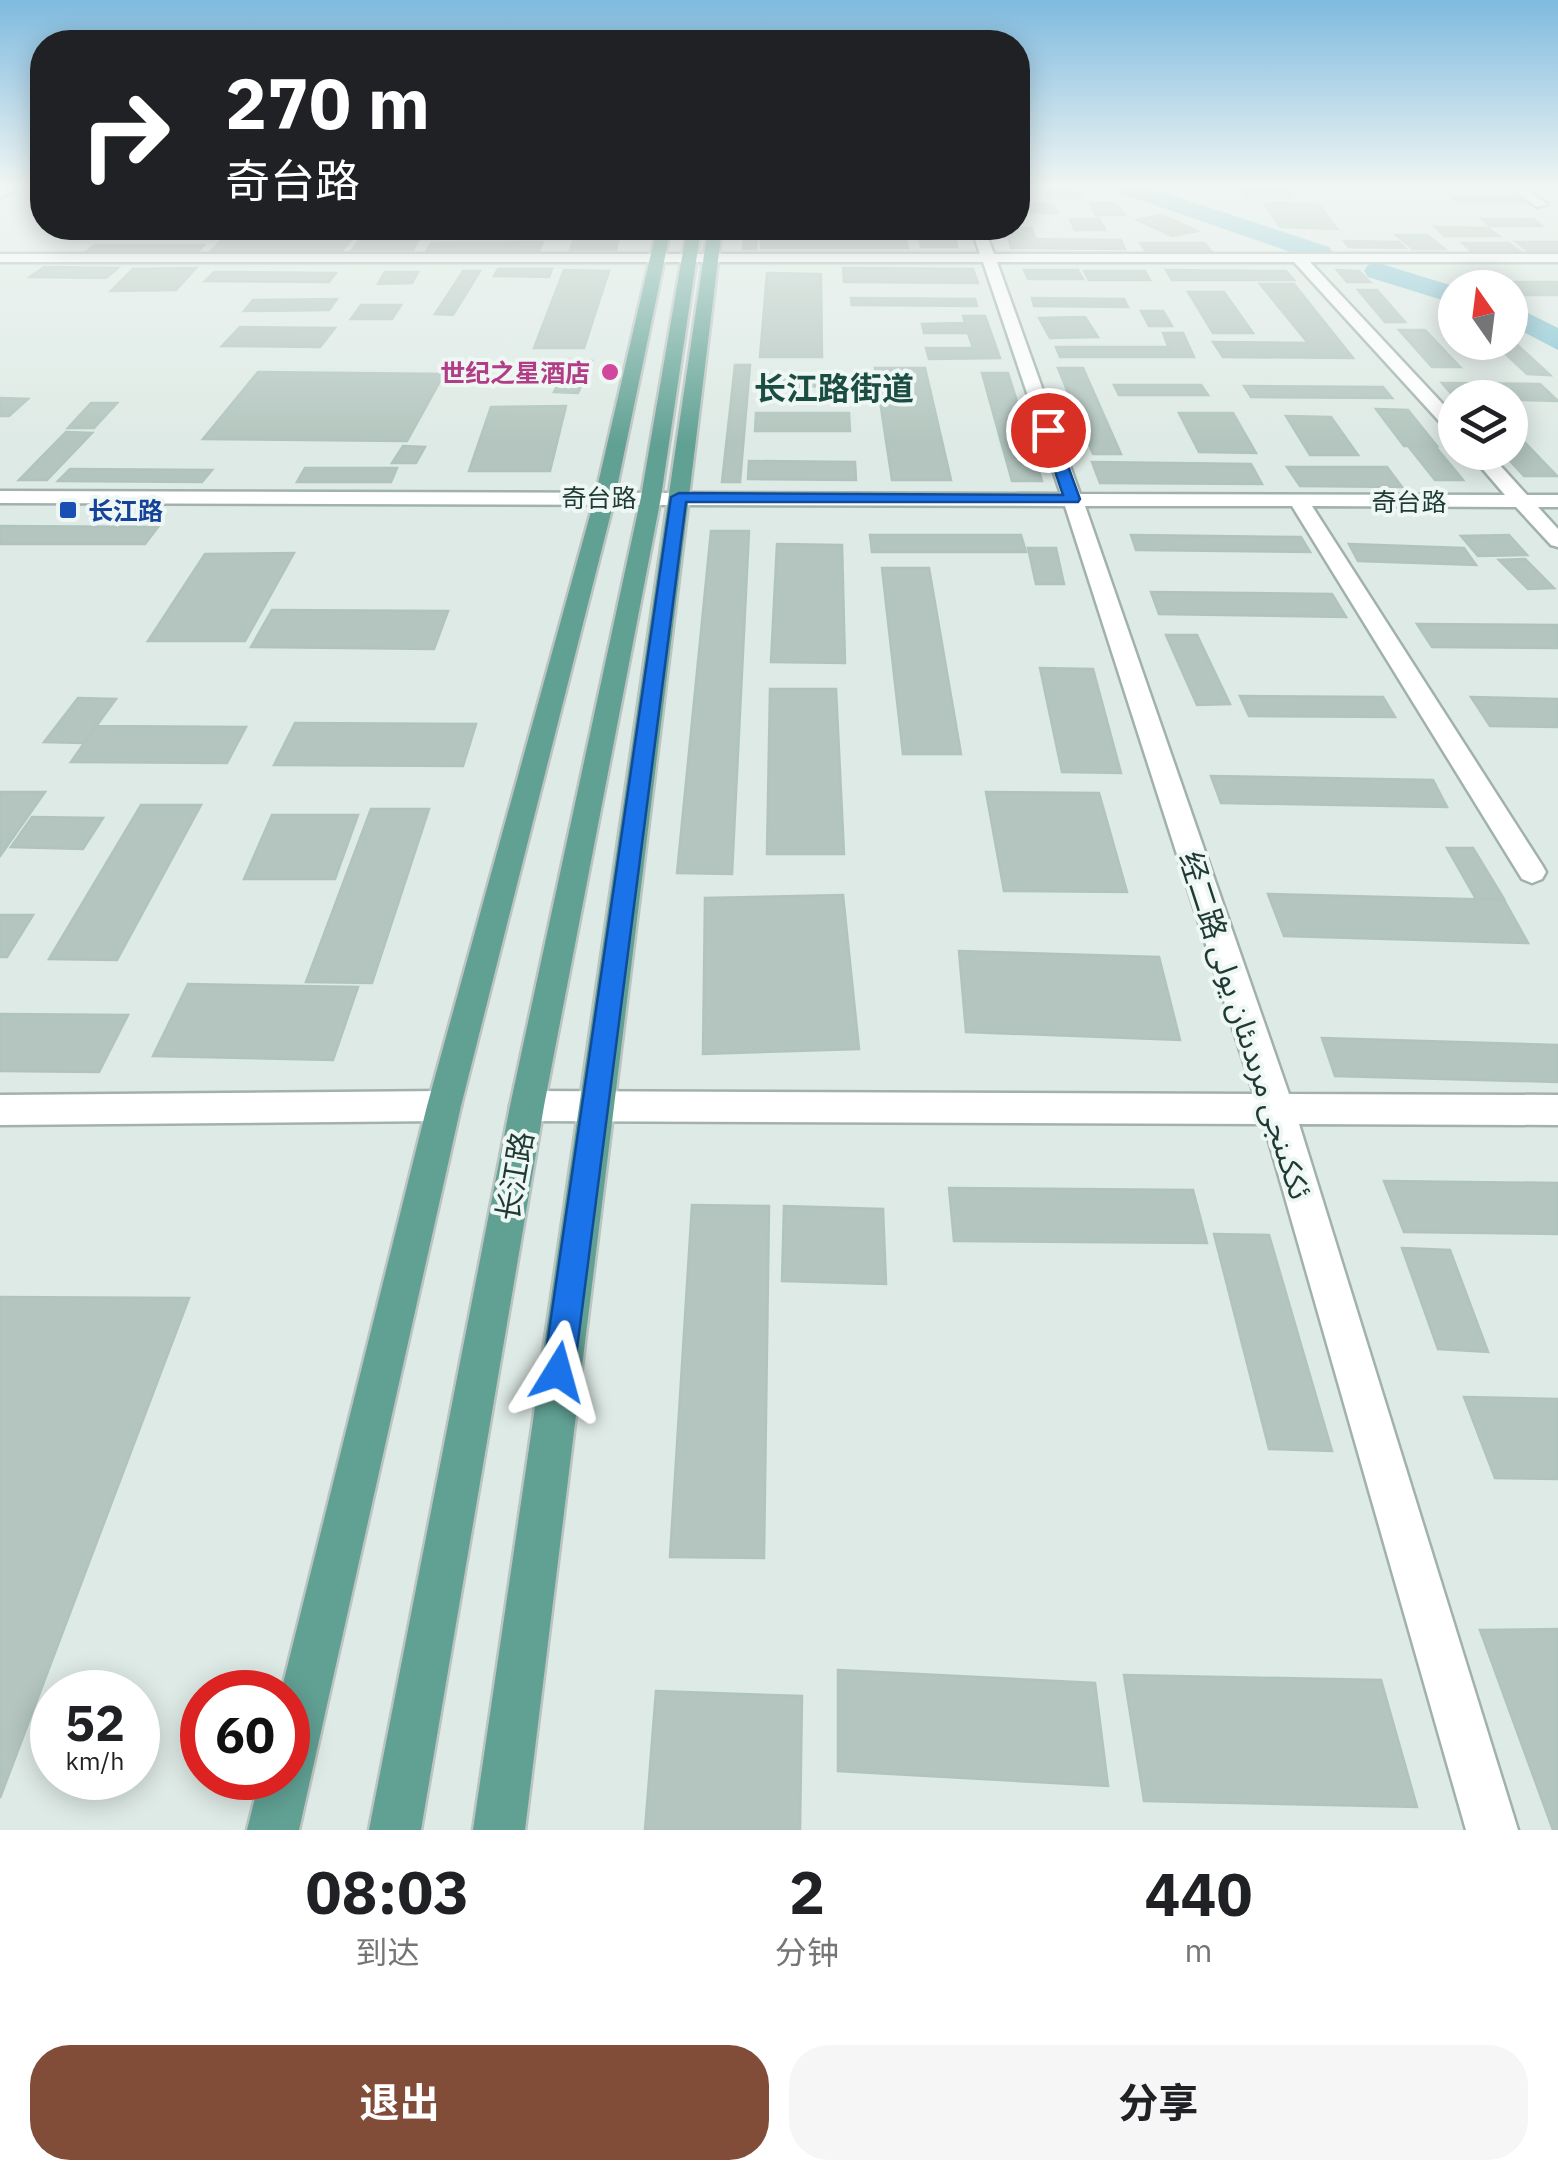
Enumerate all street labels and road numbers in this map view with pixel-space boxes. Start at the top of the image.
street label: 奇台路 [561,481,637,514]
street label: 奇台路 [1371,485,1447,518]
street label: 经二路 ئككىنجى مرىدىئان يولى [1171,846,1321,1204]
street label: 长江路 [487,1128,541,1224]

